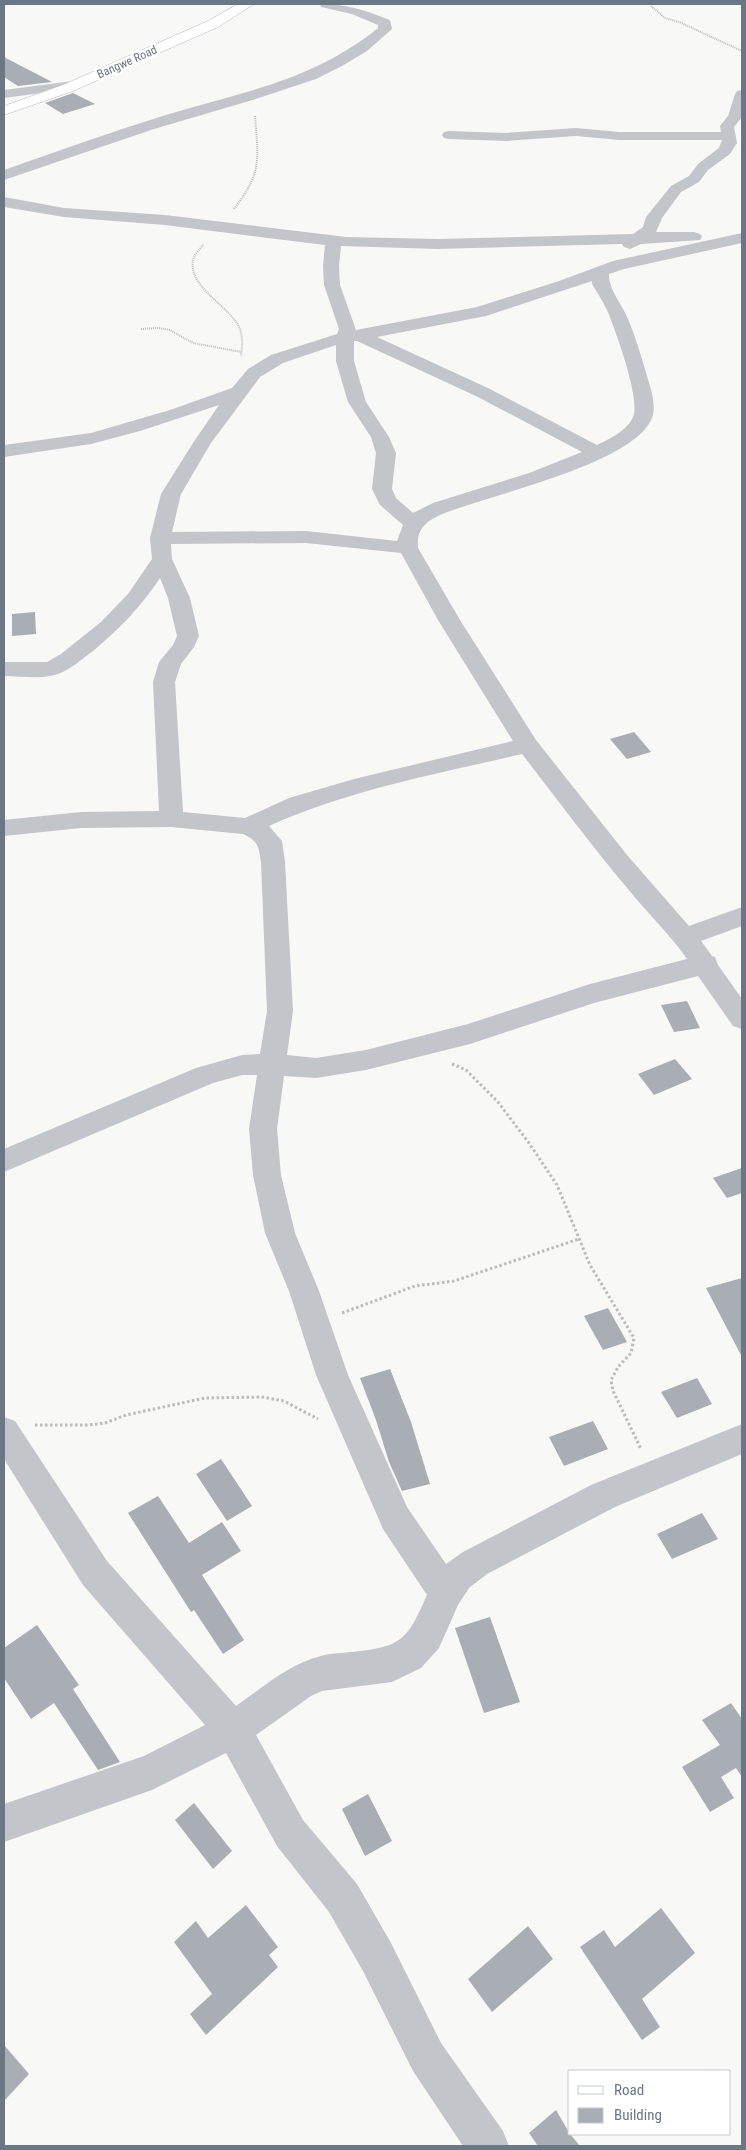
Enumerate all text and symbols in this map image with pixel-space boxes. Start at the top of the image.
street label: Bangwe Road [95,43,159,81]
legend [568,2070,731,2135]
text: Road [614,2081,644,2099]
text: Building [614,2106,662,2124]

